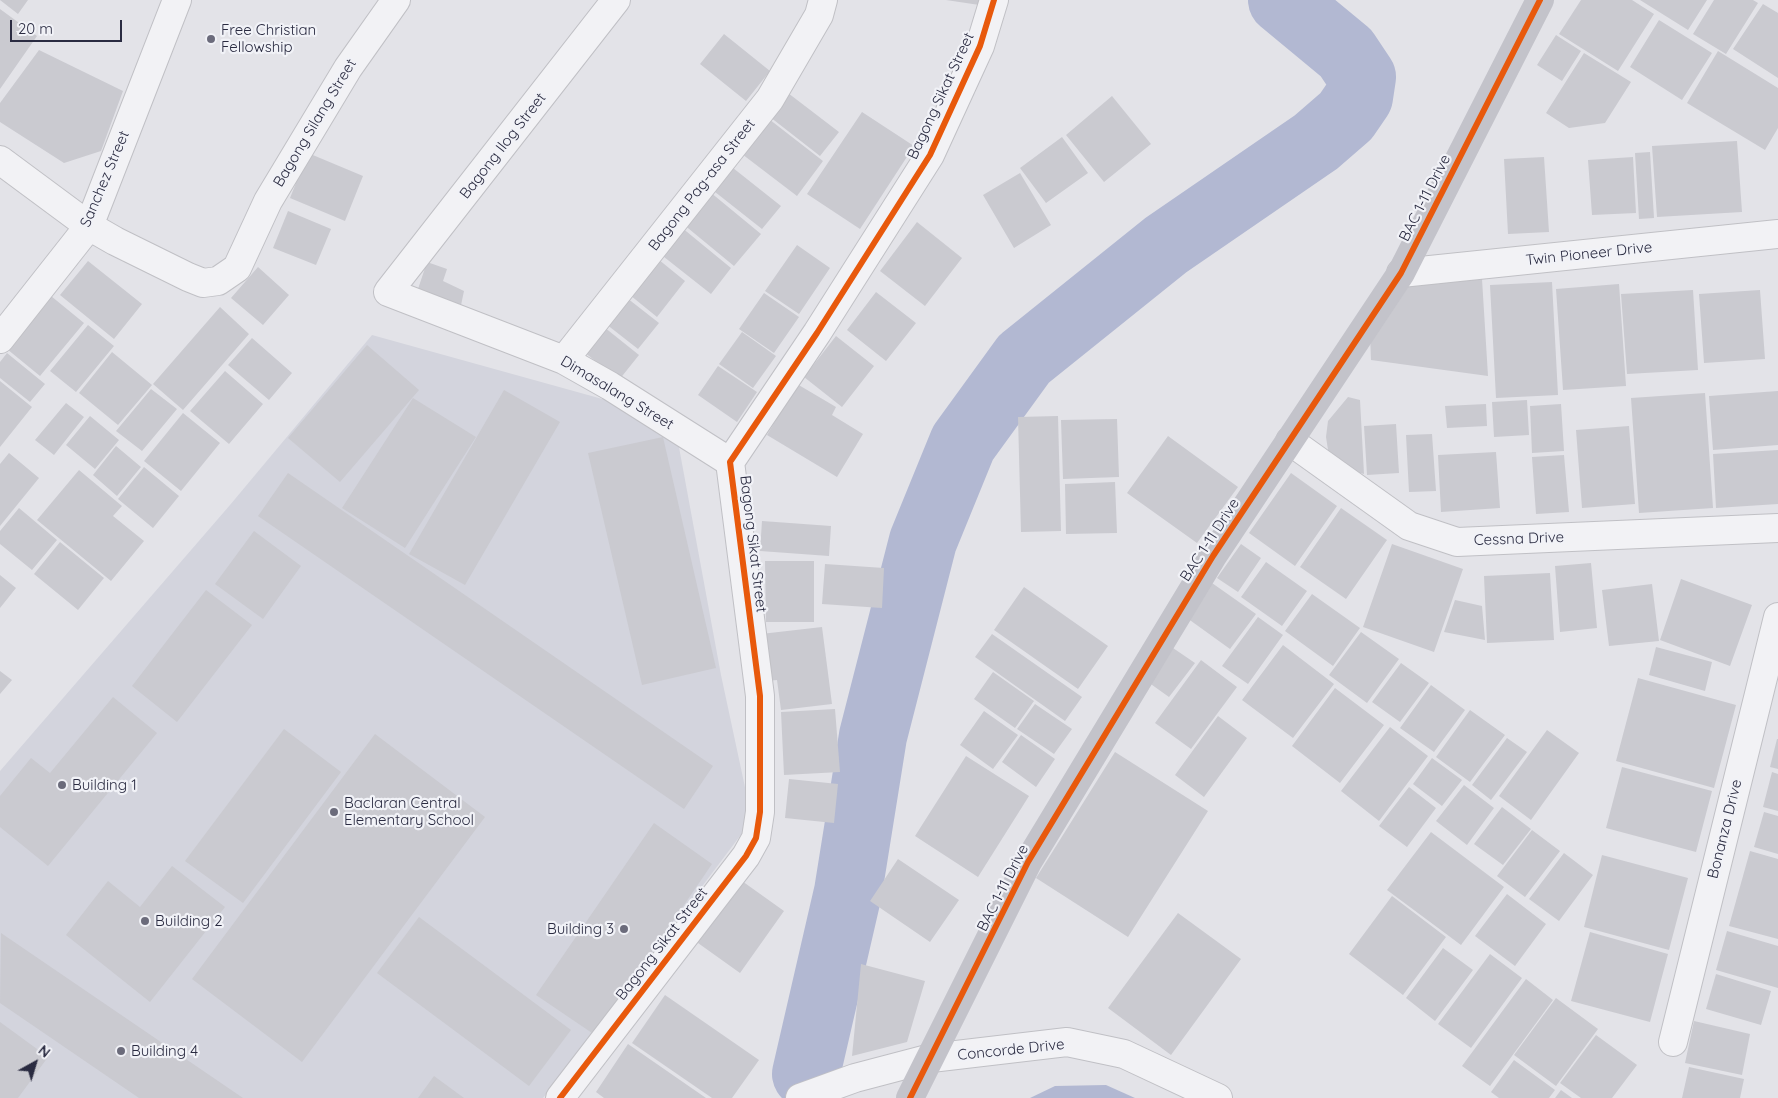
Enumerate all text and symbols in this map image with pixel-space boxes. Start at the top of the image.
scale bar [12,10,125,42]
text: 20 m [18,19,53,38]
place label: Free Christian Fellowship [221,21,316,56]
street label: Bagong Sikat Street [904,30,978,162]
marker: Free Christian Fellowship [205,33,217,45]
street label: Bagong Silang Street [270,56,360,190]
street label: Bagong Ilog Street [456,89,550,203]
street label: Bagong Pag-asa Street [645,115,759,255]
street label: Sanchez Street [77,128,133,230]
street label: BAC 1-11 Drive [1395,151,1455,245]
street label: Twin Pioneer Drive [1525,238,1653,270]
street label: Dimasalang Street [557,352,677,434]
street label: Bagong Sikat Street [736,474,770,614]
street label: BAC 1-11 Drive [1177,495,1243,585]
street label: Cessna Drive [1474,528,1564,550]
place label: Building 1 [72,776,137,794]
street label: Bonanza Drive [1704,777,1746,881]
marker: Building 1 [56,779,68,791]
place label: Baclaran Central Elementary School [344,794,474,829]
marker: Baclaran Central Elementary School [328,806,340,818]
street label: BAC 1-11 Drive [973,841,1033,935]
street label: Bagong Sikat Street [612,884,712,1004]
place label: Building 2 [155,912,223,930]
marker: Building 2 [139,915,151,927]
place label: Building 3 [547,920,614,938]
marker: Building 3 [618,923,630,935]
street label: Concorde Drive [957,1035,1065,1065]
north arrow [10,1038,60,1088]
text: N [35,1041,54,1062]
place label: Building 4 [131,1042,198,1060]
marker: Building 4 [115,1045,127,1057]

